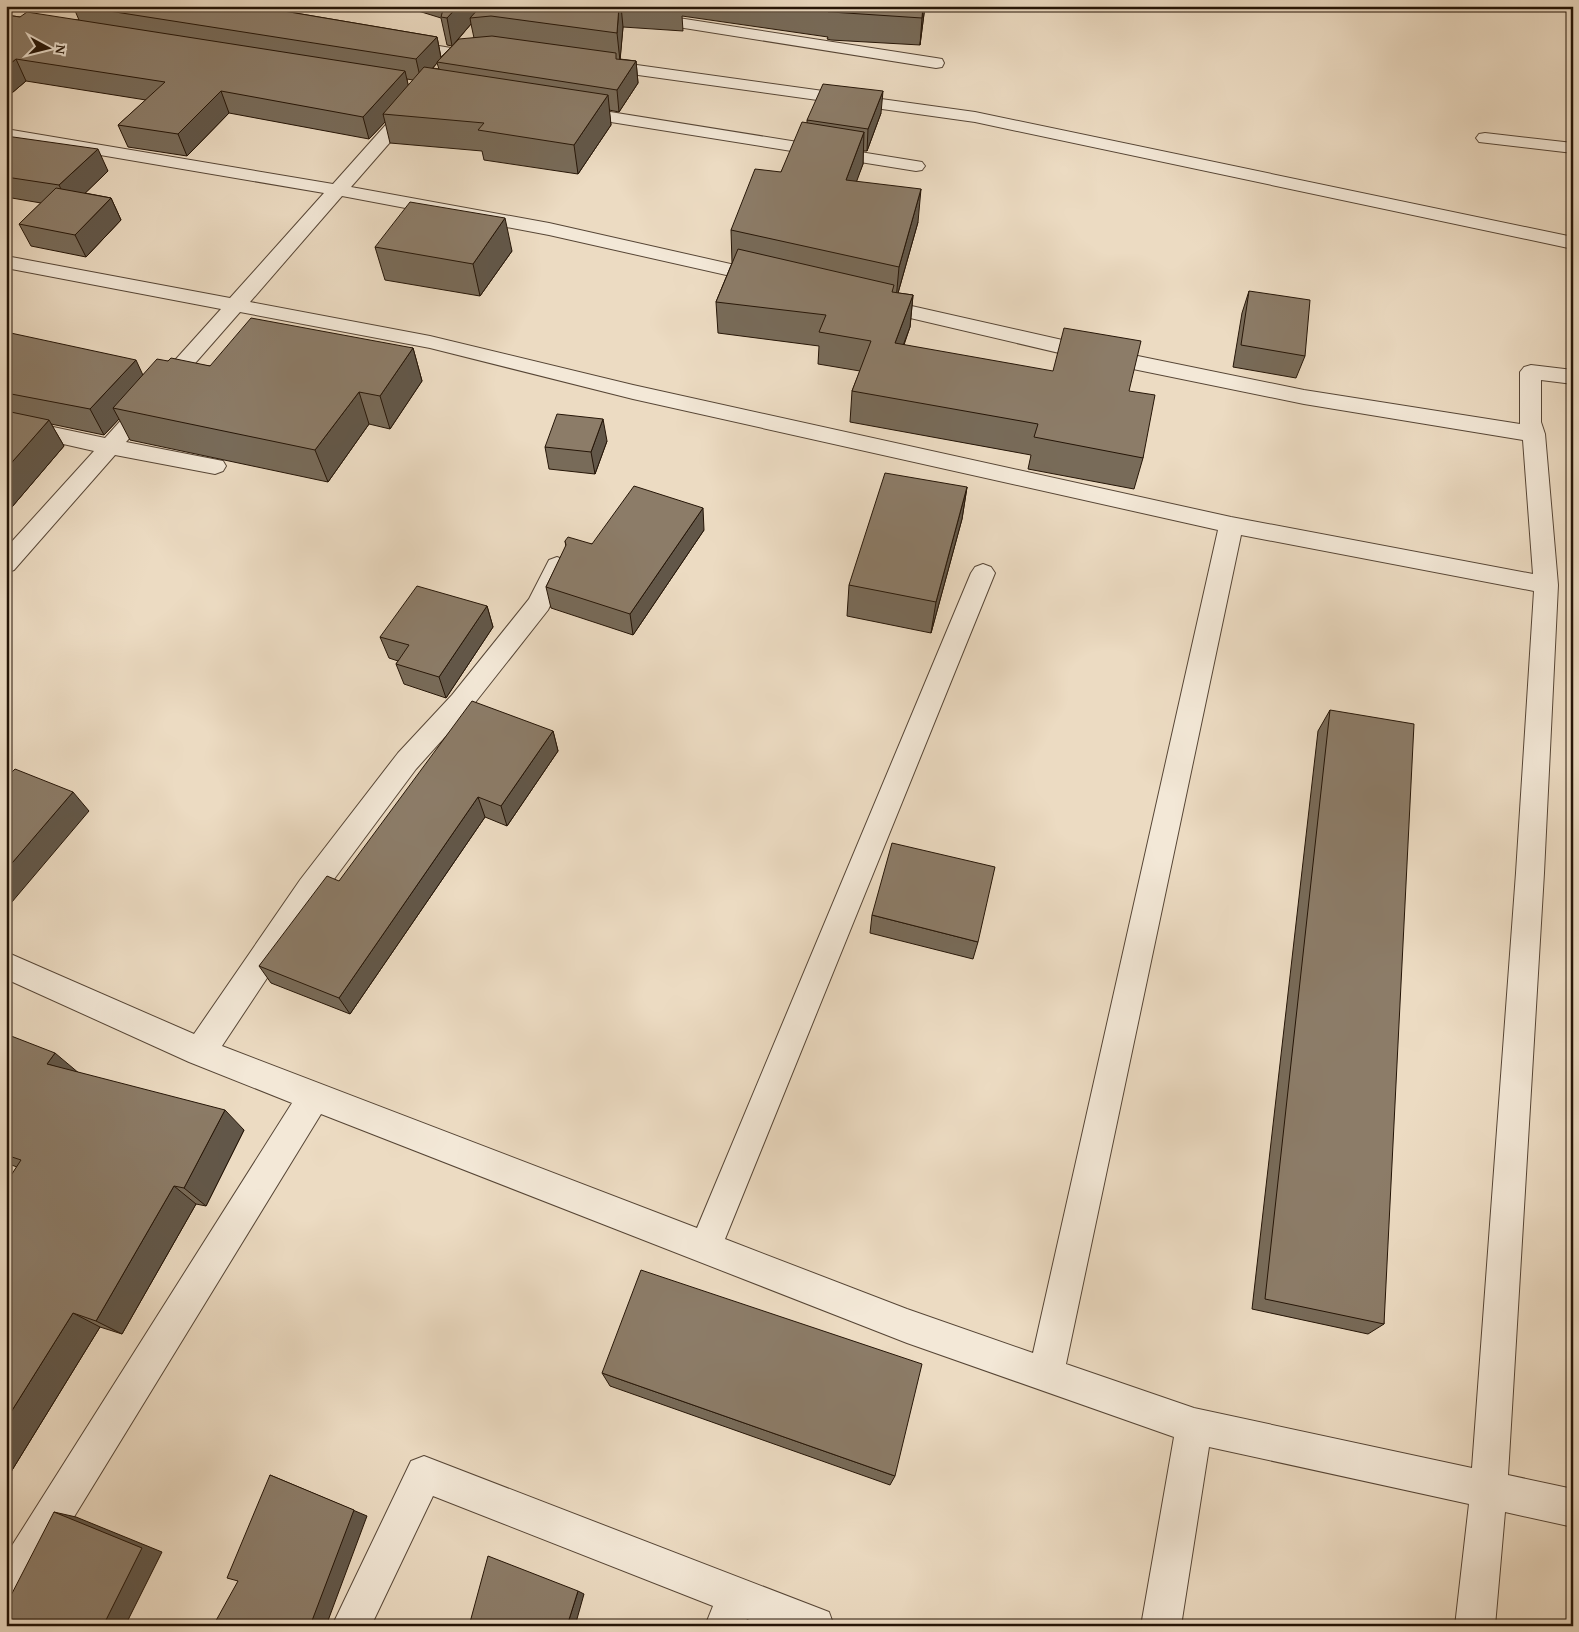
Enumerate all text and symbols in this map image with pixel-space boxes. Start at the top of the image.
north arrow [22,22,72,72]
text: N [50,44,71,56]

